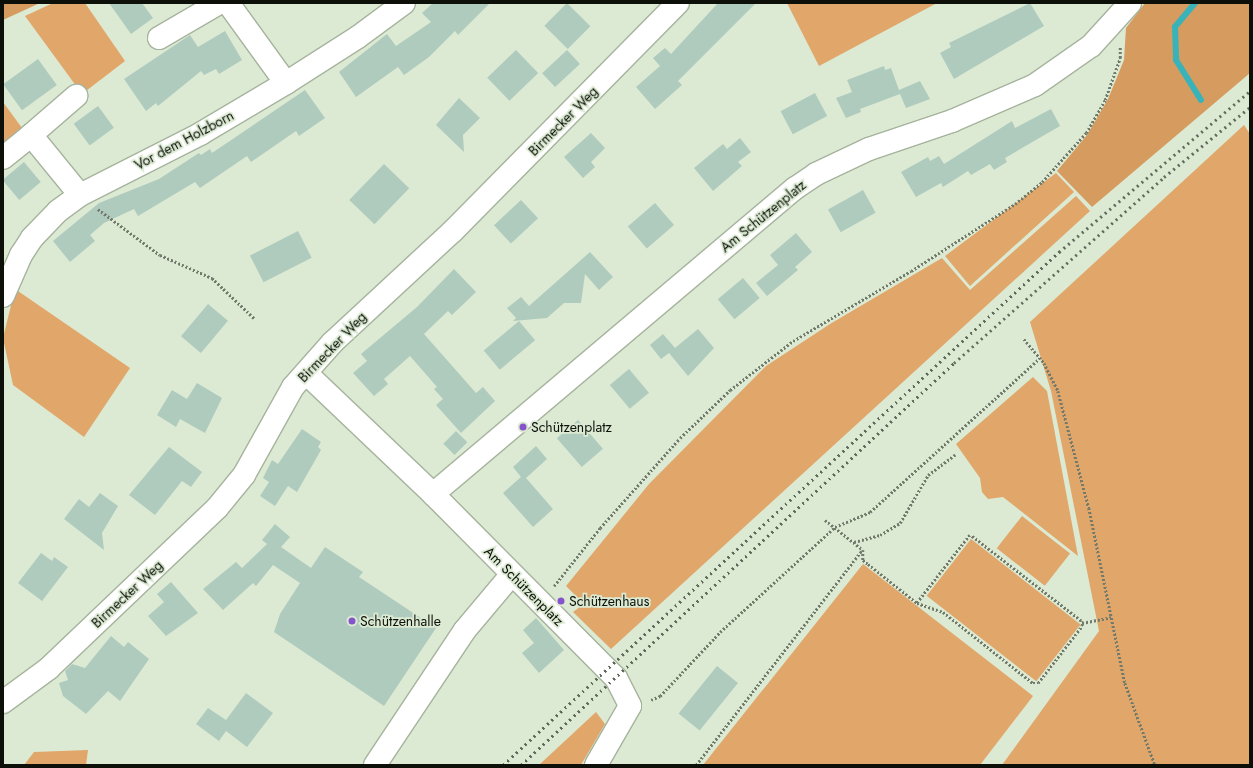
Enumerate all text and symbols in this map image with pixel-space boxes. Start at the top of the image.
street label: Birmecker Weg [525,83,601,159]
street label: Vor dem Holzborn [131,107,237,173]
street label: Am Schützenplatz [717,176,809,256]
street label: Birmecker Weg [294,308,370,386]
place label: Schützenplatz [531,419,612,435]
marker: Schützenplatz [518,422,528,432]
street label: Am Schützenplatz [481,543,567,629]
street label: Birmecker Weg [88,557,166,631]
place label: Schützenhaus [569,593,649,609]
marker: Schützenhaus [556,596,566,606]
place label: Schützenhalle [360,613,441,629]
marker: Schützenhalle [347,616,357,626]

